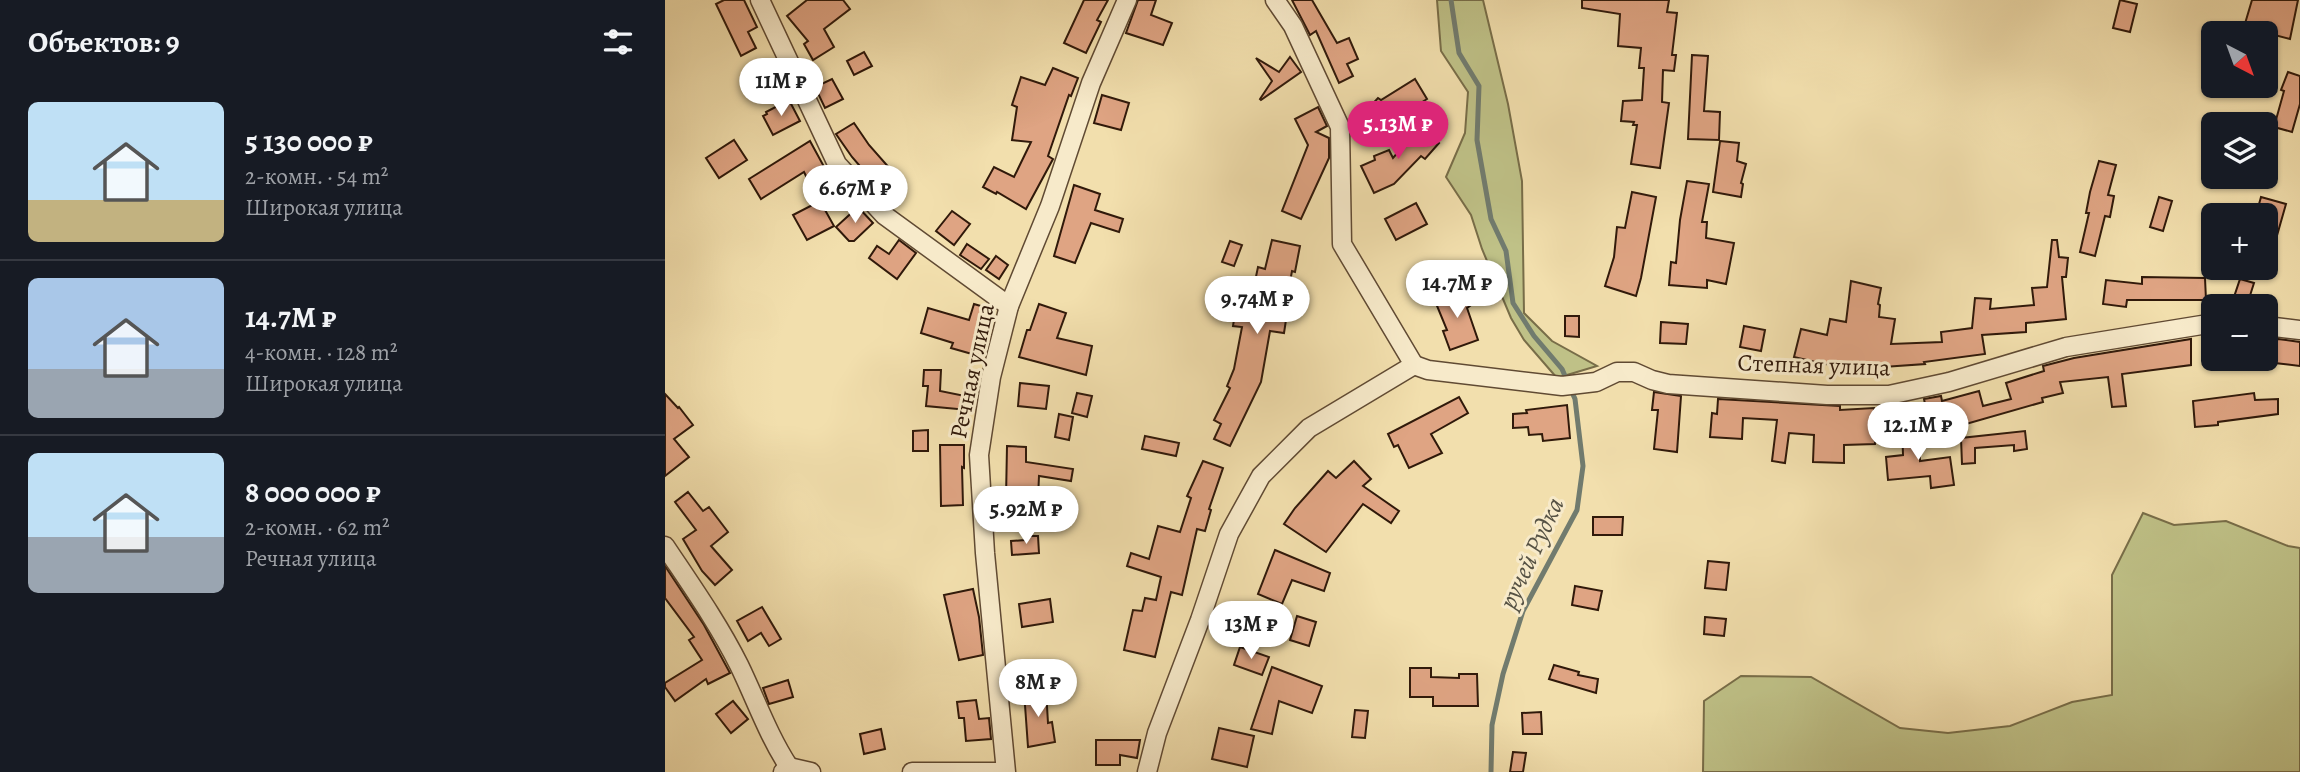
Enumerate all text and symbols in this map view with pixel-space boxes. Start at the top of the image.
north arrow [2201,21,2279,98]
map controls [2201,21,2278,371]
text: Объектов: 9 [28,22,180,62]
icon: filters [599,23,637,61]
pin: 11M ₽ [732,58,830,118]
text: 11M ₽ [755,65,807,96]
pin: 5.13M ₽ [1333,102,1463,161]
text: 5.13M ₽ [1363,108,1433,139]
button: layers [2201,112,2278,189]
text: 5 130 000 ₽ [245,121,373,161]
icon: home [84,130,168,214]
text: 2-комн. · 54 m² [245,161,388,192]
pin: 6.67M ₽ [790,166,920,225]
text: 6.67M ₽ [819,172,891,203]
text: Широкая улица [245,192,403,223]
button: + [2201,203,2278,280]
pin: 14.7M ₽ [1392,260,1522,320]
text: 14.7M ₽ [1422,267,1492,298]
pin: 9.74M ₽ [1192,276,1322,336]
text: 9.74M ₽ [1221,283,1293,314]
button: − [2201,294,2278,371]
text: 14.7M ₽ [245,297,337,337]
street label: Речная улица [942,301,1002,441]
icon: home [84,306,168,390]
text: 4-комн. · 128 m² [245,337,398,368]
street label: Степная улица [1737,346,1891,384]
text: Широкая улица [245,368,403,399]
pin: 12.1M ₽ [1853,402,1983,462]
text: 12.1M ₽ [1884,409,1952,440]
text: 8 000 000 ₽ [245,472,381,512]
icon: home [84,481,168,565]
pin: 5.92M ₽ [961,486,1091,546]
water label: ручей Рудка [1490,492,1573,616]
text: 5.92M ₽ [990,493,1062,524]
text: 2-комн. · 62 m² [245,512,390,543]
text: Речная улица [245,543,377,574]
pin: 13M ₽ [1202,602,1300,661]
text: 13M ₽ [1224,608,1278,639]
pin: 8M ₽ [997,660,1079,719]
text: 8M ₽ [1015,666,1061,697]

